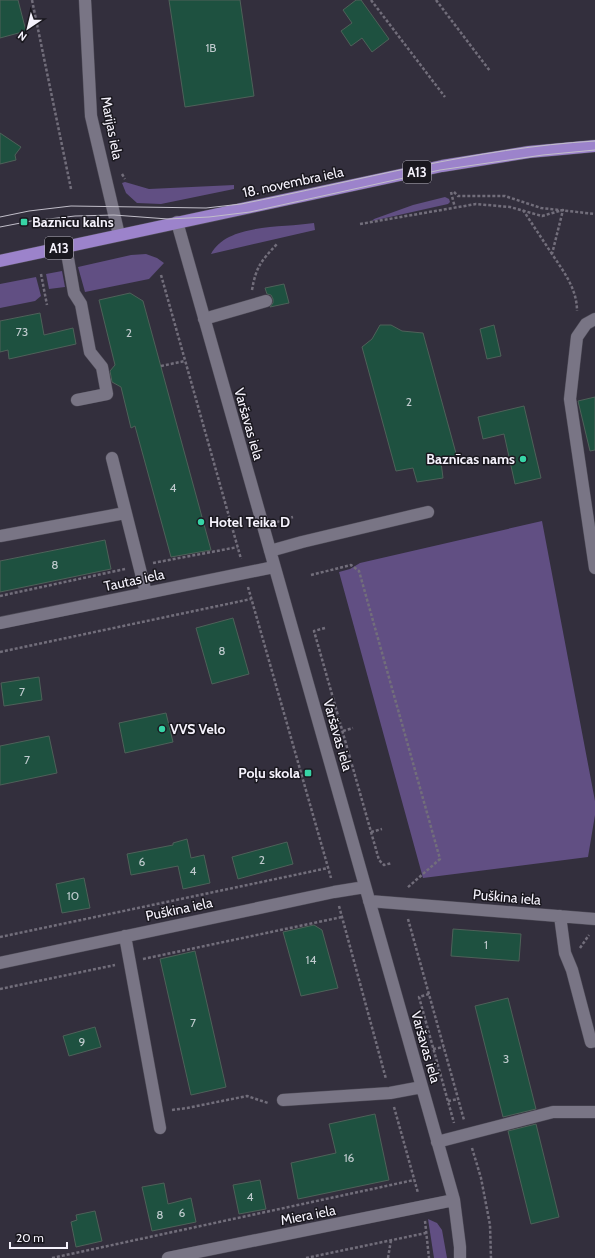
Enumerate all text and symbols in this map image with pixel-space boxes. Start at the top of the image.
north arrow [8,8,48,48]
text: N [15,28,29,44]
house number: 1B [205,40,217,55]
street label: Marijas iela [97,95,127,161]
road number: A13 [403,161,431,183]
street label: 18. novembra iela [241,162,345,201]
place label: Baznīcu kalns [32,213,114,231]
marker: Baznīcu kalns [19,217,29,227]
road number: A13 [45,237,73,259]
house number: 73 [16,324,28,339]
house number: 2 [126,325,132,340]
street label: Varšavas iela [230,386,268,462]
house number: 2 [406,394,412,409]
place label: Baznīcas nams [426,450,515,468]
marker: Baznīcas nams [518,454,528,464]
house number: 4 [170,480,177,495]
place label: Hotel Teika D [209,513,290,531]
marker: Hotel Teika D [196,517,206,527]
house number: 8 [51,557,59,572]
street label: Tautas iela [102,565,166,595]
house number: 8 [218,643,226,658]
house number: 7 [19,684,25,699]
street label: Varšavas iela [319,697,357,773]
place label: VVS Velo [170,720,225,738]
marker: VVS Velo [157,724,167,734]
house number: 7 [24,752,30,767]
place label: Poļu skola [238,764,300,782]
marker: Poļu skola [303,768,313,778]
house number: 2 [259,852,265,867]
house number: 6 [139,854,146,869]
house number: 4 [190,863,197,878]
street label: Puškina iela [472,885,542,909]
house number: 10 [67,888,79,903]
street label: Puškina iela [144,893,214,925]
house number: 1 [484,937,488,952]
house number: 14 [306,952,316,967]
street label: Varšavas iela [407,1009,445,1085]
house number: 7 [190,1015,196,1030]
house number: 9 [79,1034,86,1049]
house number: 3 [503,1051,509,1066]
house number: 16 [344,1150,355,1165]
house number: 4 [247,1189,254,1204]
street label: Miera iela [279,1201,337,1229]
house number: 6 [179,1205,186,1220]
house number: 8 [156,1207,164,1222]
scale bar [10,1224,67,1250]
text: 20 m [16,1230,44,1245]

